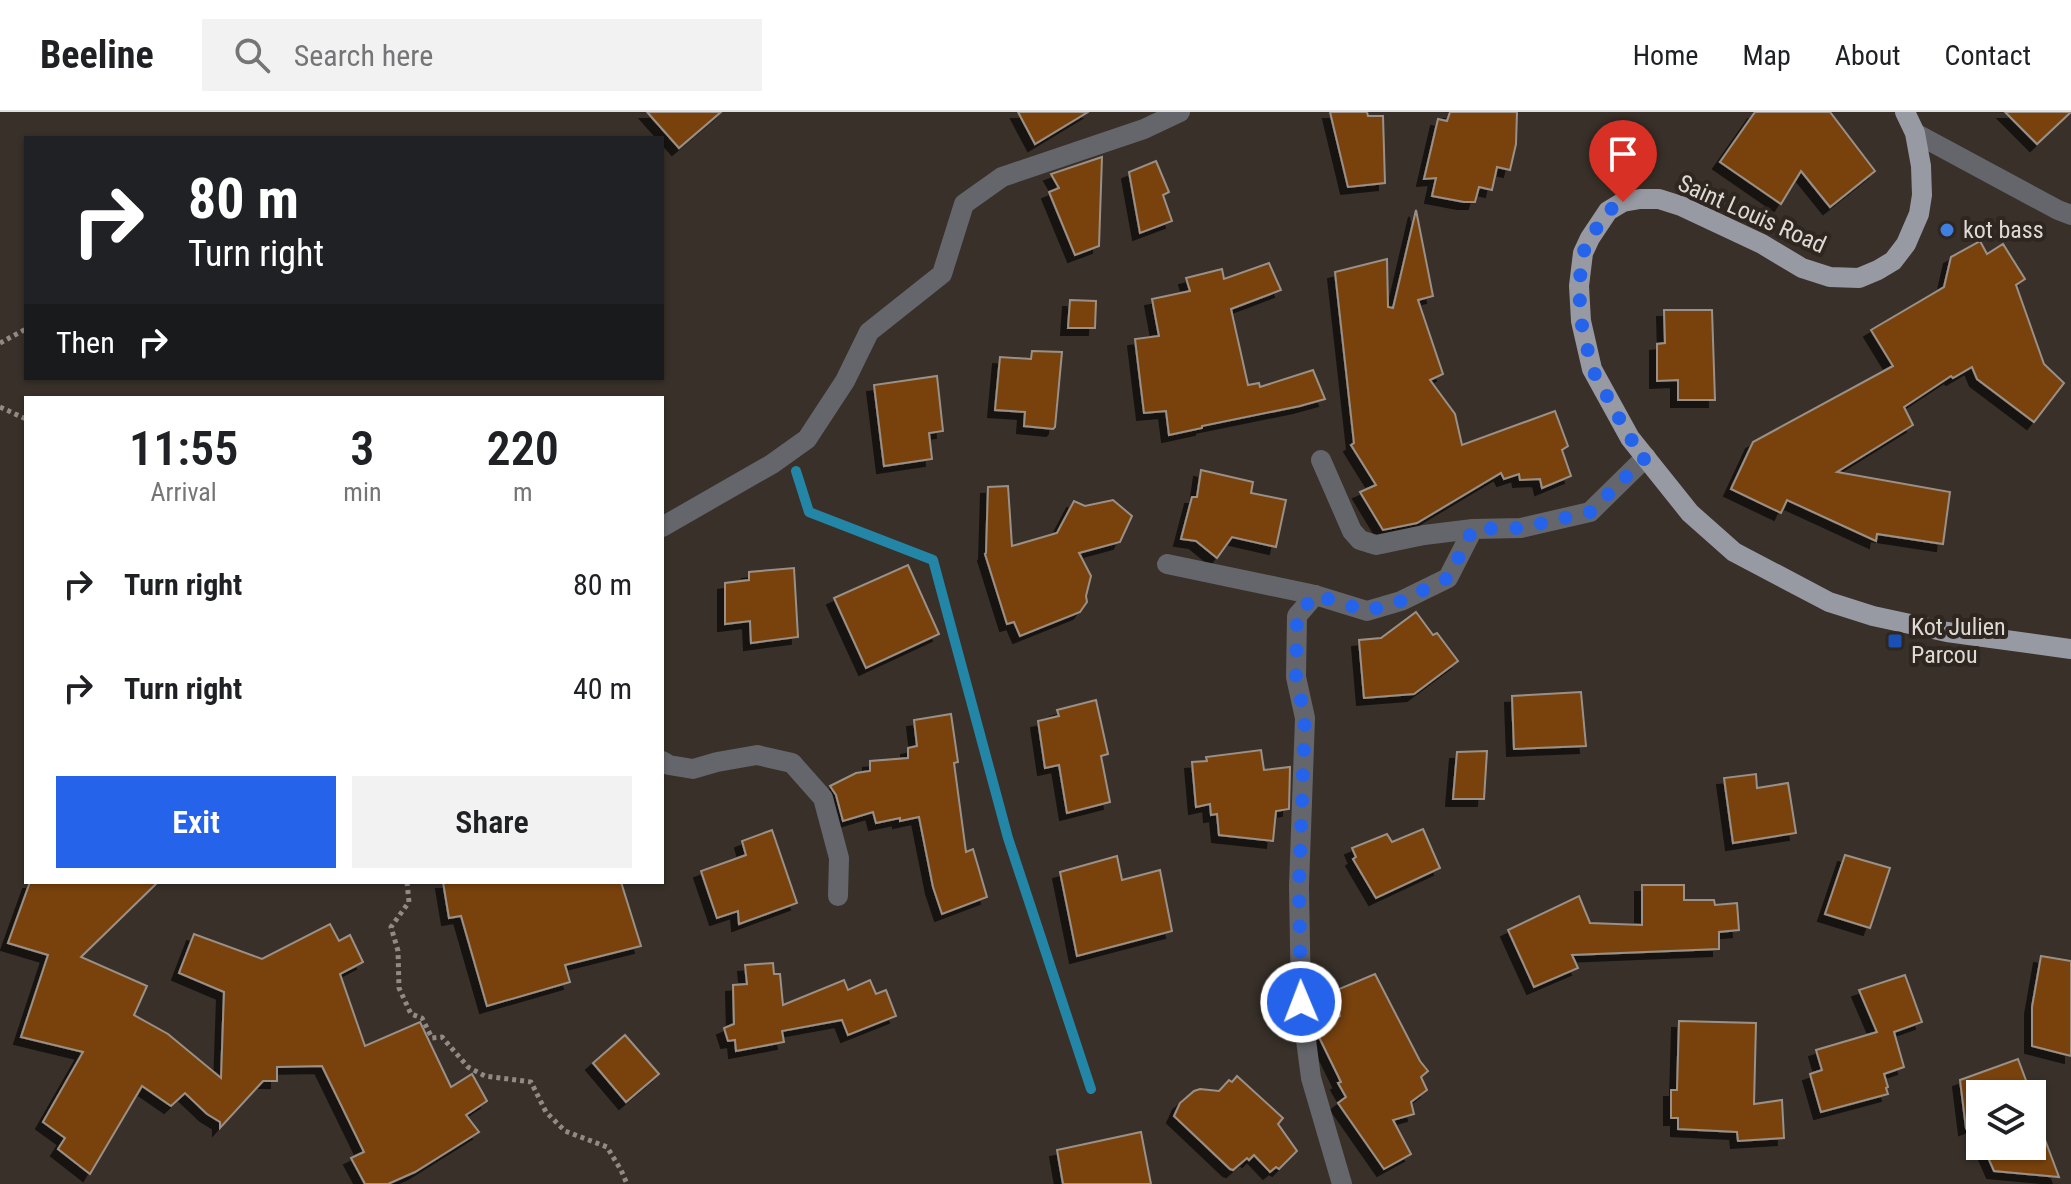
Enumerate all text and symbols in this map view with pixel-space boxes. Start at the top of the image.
search box [202,19,762,91]
text: Beeline [40,33,154,77]
icon: search [230,33,274,77]
text: Search here [294,38,433,73]
text: Home [1633,39,1698,72]
text: Map [1742,39,1791,72]
text: About [1835,39,1901,72]
text: Contact [1945,39,2031,72]
pin [1589,120,1657,202]
icon: arrive [1601,132,1645,176]
text: 80 m [188,166,299,232]
icon: right [56,168,160,272]
street label: Saint Louis Road [1674,169,1830,259]
place label: kot bass [1963,216,2044,244]
marker: kot bass [1938,221,1956,239]
text: Turn right [188,233,324,275]
icon: right [131,320,175,364]
text: Then [56,325,115,360]
text: 11:55 [129,420,238,477]
text: 3 [350,420,374,477]
text: 220 [487,420,559,477]
text: Arrival [151,477,217,507]
text: min [343,477,381,507]
text: m [513,477,533,507]
icon: right [56,562,100,606]
text: Turn right [124,567,242,602]
text: 80 m [573,567,632,602]
place label: Kot Julien Parcou [1911,613,2006,669]
marker: Kot Julien Parcou [1886,632,1904,650]
icon: right [56,666,100,710]
text: Turn right [124,671,242,706]
text: 40 m [573,671,632,706]
button: Exit [56,776,336,868]
button: Share [352,776,632,868]
position arrow [1259,960,1343,1044]
map controls [1966,1080,2046,1160]
button: layers [1966,1080,2046,1160]

